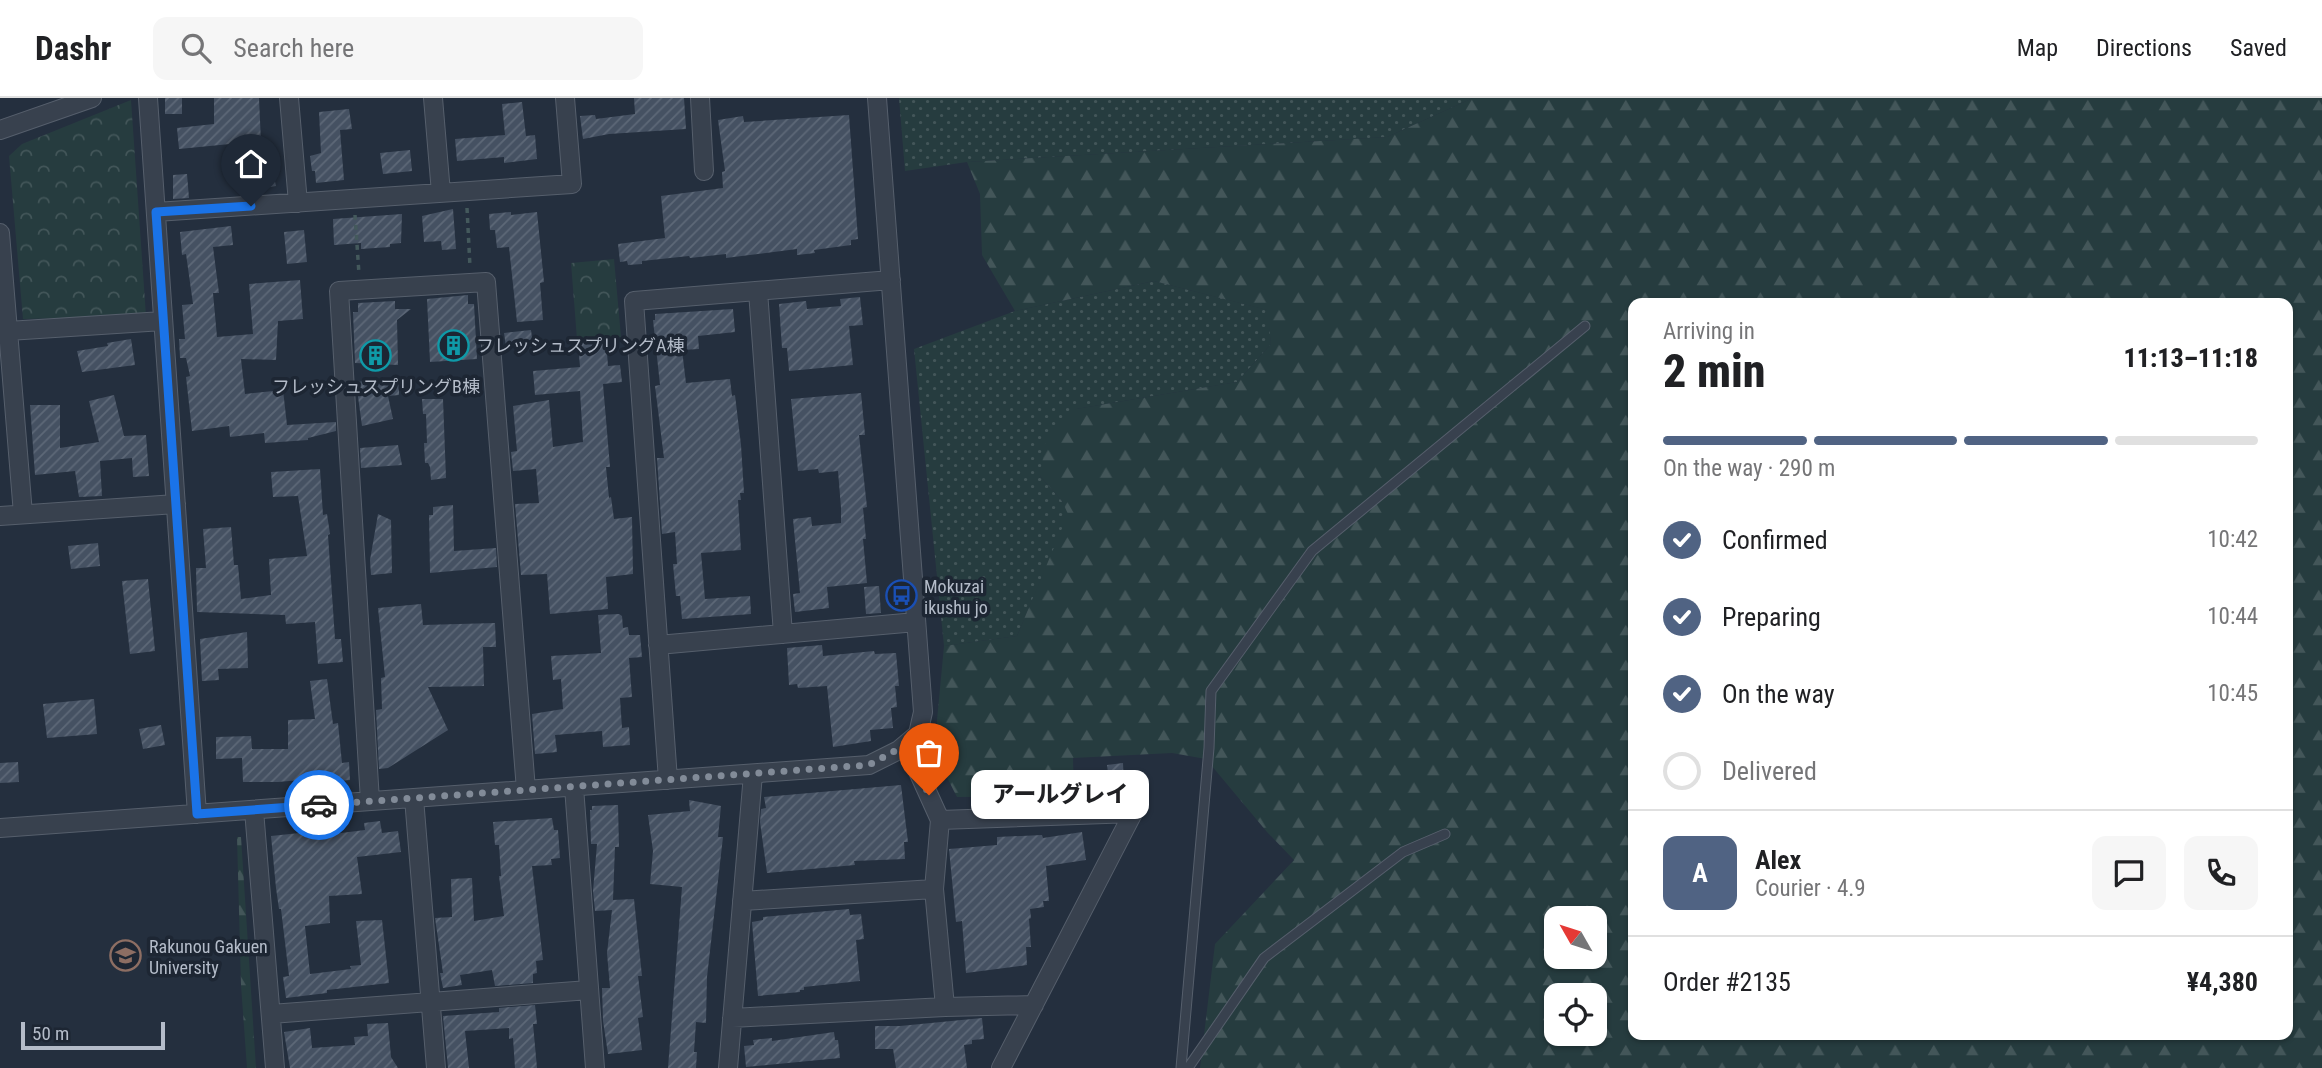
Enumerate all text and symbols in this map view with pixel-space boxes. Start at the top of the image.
search box [153,17,643,80]
text: Dashr [35,29,111,68]
icon: search [177,29,215,67]
text: Search here [233,33,354,63]
text: Map [2017,34,2058,62]
text: Directions [2096,34,2192,62]
text: Saved [2230,34,2287,62]
pin [221,134,281,206]
icon: home [232,145,270,183]
text: Arriving in [1663,318,1755,345]
building icon: フレッシュスプリングA棟 [436,328,470,362]
place label: フレッシュスプリングA棟 [476,335,684,356]
building icon: フレッシュスプリングB棟 [359,338,393,372]
text: 11:13–11:18 [2124,343,2258,373]
text: 2 min [1663,344,1766,398]
place label: フレッシュスプリングB棟 [272,376,480,397]
text: On the way · 290 m [1663,455,1835,482]
icon: check [1663,521,1701,559]
text: Confirmed [1722,525,1828,555]
text: 10:42 [2207,526,2258,553]
place label: Mokuzai ikushu jo [924,576,988,618]
bus stop icon: Mokuzai ikushu jo [884,579,918,613]
icon: check [1663,598,1701,636]
text: Preparing [1722,602,1821,632]
text: 10:44 [2207,603,2258,630]
icon: check [1663,675,1701,713]
text: On the way [1722,679,1835,709]
text: 10:45 [2207,680,2258,707]
pin [899,723,959,795]
icon: bag [910,734,948,772]
text: Delivered [1722,756,1817,786]
courier [284,770,354,840]
callout: アールグレイ [971,770,1150,820]
text: アールグレイ [992,781,1128,808]
icon: car [300,786,338,824]
button: chat [2092,836,2166,910]
button: phone [2184,836,2258,910]
text: Alex [1755,845,1801,875]
text: A [1692,858,1708,888]
text: Courier · 4.9 [1755,875,1866,902]
north arrow [1544,906,1606,970]
map controls [1544,906,1607,1046]
place label: Rakunou Gakuen University [149,936,268,978]
school or university icon: Rakunou Gakuen University [109,939,143,973]
text: Order #2135 [1663,967,1791,997]
text: ¥4,380 [2187,967,2258,997]
button: locate [1544,983,1607,1046]
scale bar [21,1019,164,1051]
text: 50 m [32,1022,69,1045]

